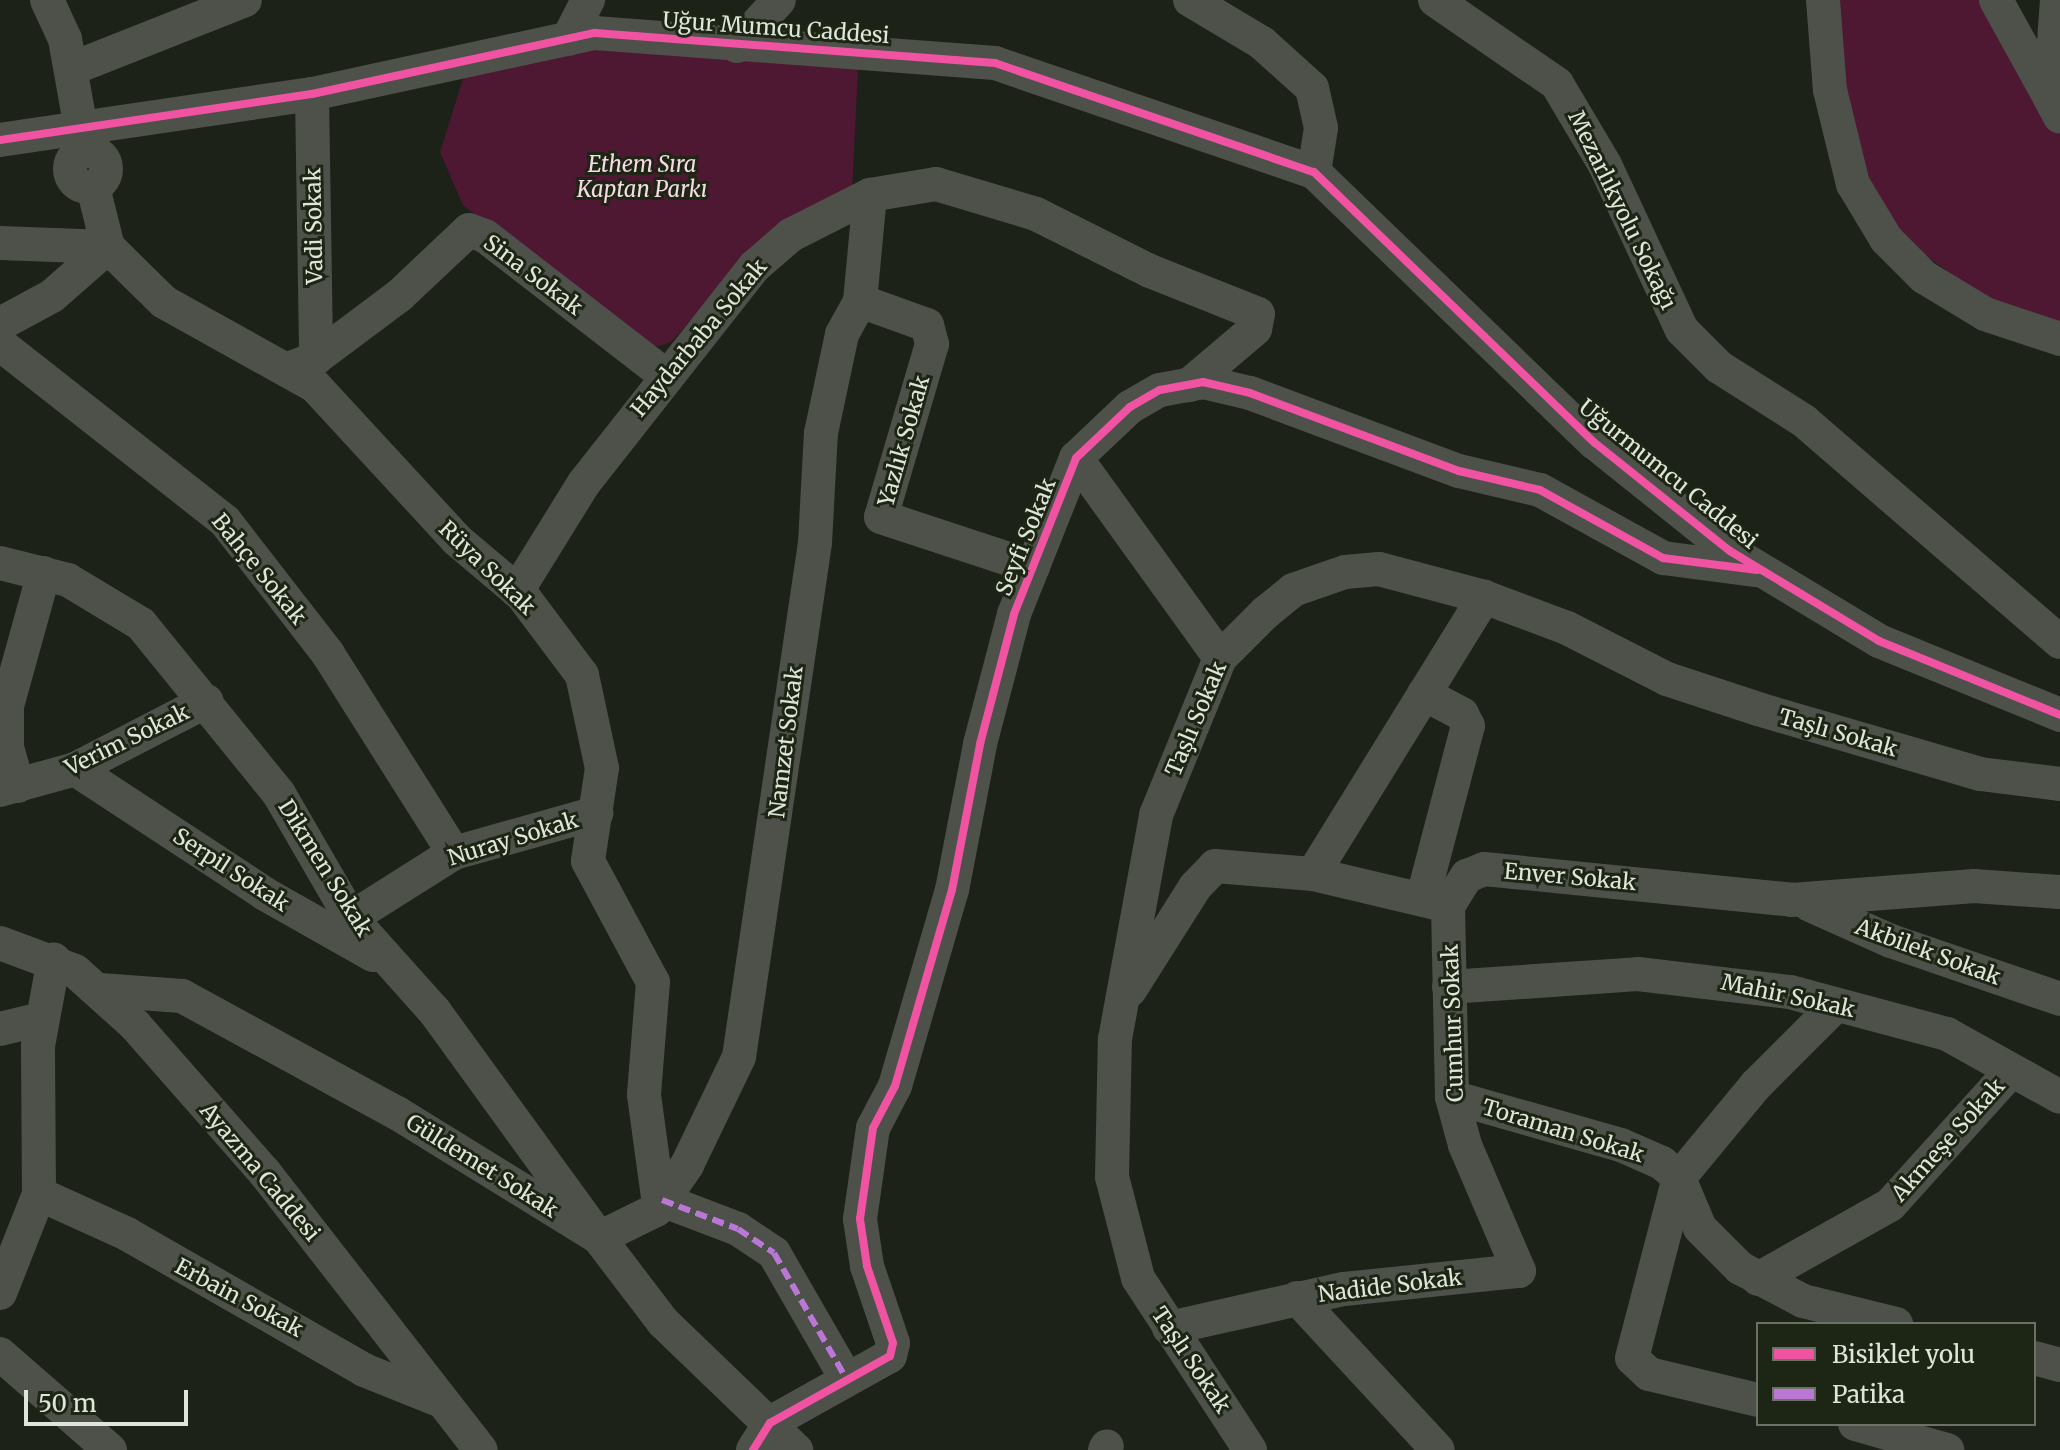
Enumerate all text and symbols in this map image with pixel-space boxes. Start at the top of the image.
street label: Uğur Mumcu Caddesi [662,7,890,49]
street label: Mezarlıkyolu Sokağı [1562,106,1682,314]
park label: Ethem Sıra Kaptan Parkı [577,151,707,202]
street label: Vadi Sokak [300,167,328,285]
street label: Sina Sokak [478,229,588,321]
street label: Haydarbaba Sokak [625,254,773,422]
street label: Yazlık Sokak [873,372,935,510]
street label: Uğurmumcu Caddesi [1573,394,1763,554]
street label: Seyfi Sokak [990,474,1062,600]
street label: Bahçe Sokak [206,508,312,630]
street label: Rüya Sokak [433,516,541,620]
street label: Taşlı Sokak [1160,658,1232,780]
street label: Namzet Sokak [764,664,808,820]
street label: Verim Sokak [61,699,193,781]
street label: Taşlı Sokak [1776,703,1900,763]
street label: Dikmen Sokak [272,795,378,941]
street label: Nuray Sokak [445,807,581,871]
street label: Serpil Sokak [168,823,294,917]
street label: Enver Sokak [1503,858,1637,896]
street label: Akbilek Sokak [1852,914,2004,990]
street label: Cumhur Sokak [1437,944,1469,1102]
street label: Mahir Sokak [1719,969,1857,1023]
street label: Akmeşe Sokak [1886,1073,2010,1207]
street label: Toraman Sokak [1479,1094,1647,1168]
street label: Ayazma Caddesi [195,1098,325,1246]
street label: Güldemet Sokak [401,1109,563,1223]
street label: Erbain Sokak [170,1253,308,1343]
street label: Nadide Sokak [1317,1264,1463,1308]
street label: Taşlı Sokak [1146,1302,1236,1418]
legend [1756,1322,2036,1426]
text: Bisiklet yolu [1832,1339,1975,1370]
scale bar [28,1374,192,1424]
text: Patika [1832,1379,1905,1410]
text: 50 m [38,1388,97,1419]

